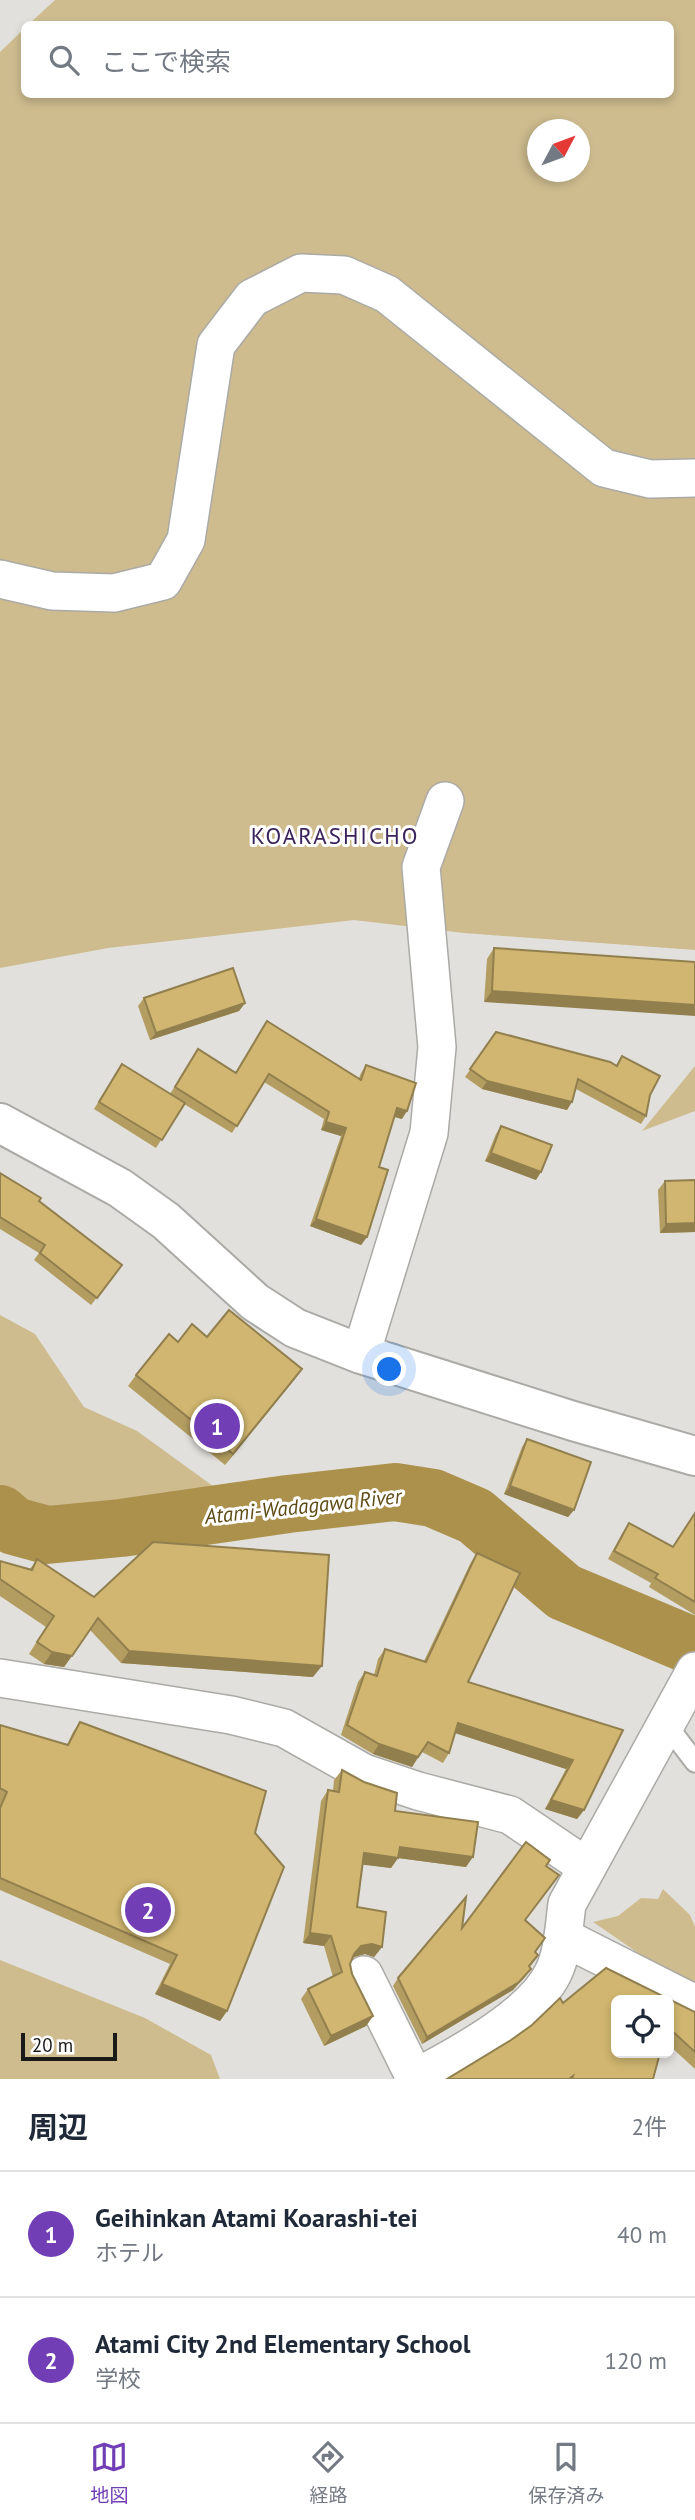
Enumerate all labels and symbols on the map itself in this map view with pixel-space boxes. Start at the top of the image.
north arrow [527,119,590,182]
district label: KOARASHICHO [251,821,419,850]
your location [372,1352,406,1386]
pin: 1 [194,1400,240,1452]
water label: Atami-Wadagawa River [202,1482,405,1530]
pin: 2 [125,1884,171,1936]
scale bar [21,2030,117,2062]

